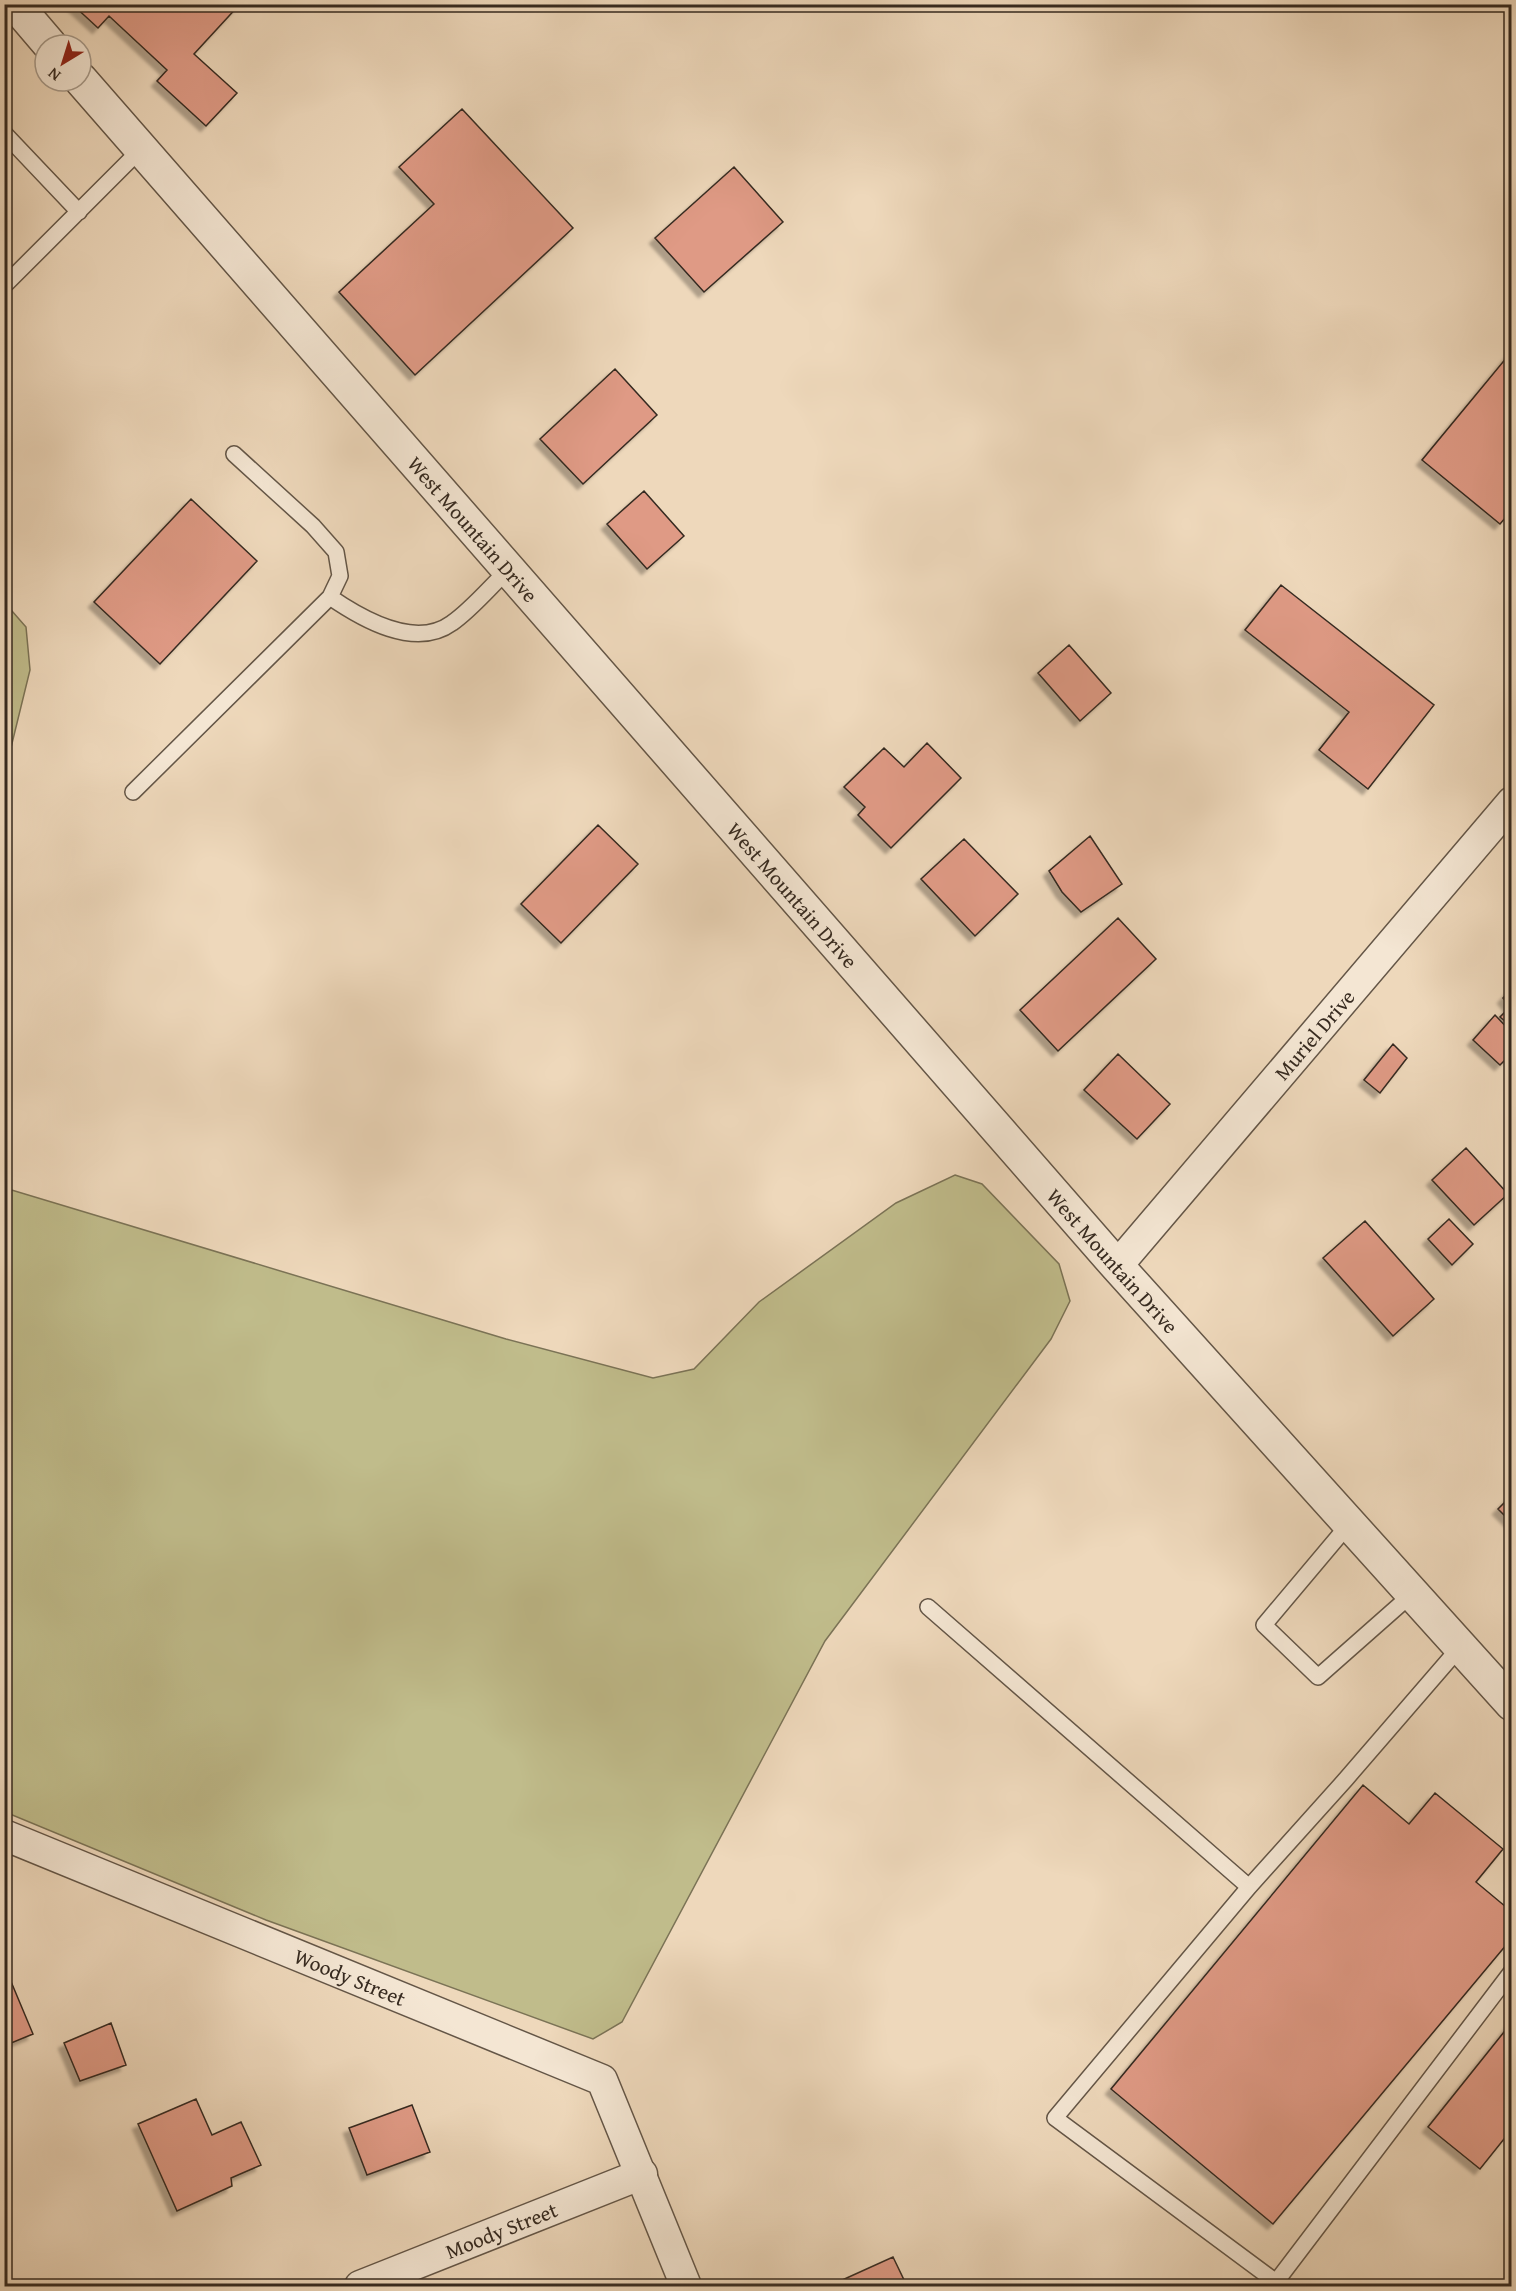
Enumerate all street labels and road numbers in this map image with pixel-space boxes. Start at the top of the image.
street label: West Mountain Drive [400,449,546,609]
street label: West Mountain Drive [720,815,866,975]
street label: Muriel Drive [1266,982,1362,1087]
street label: West Mountain Drive [1040,1181,1186,1340]
street label: Woody Street [290,1940,411,2014]
street label: Moody Street [441,2193,562,2266]

